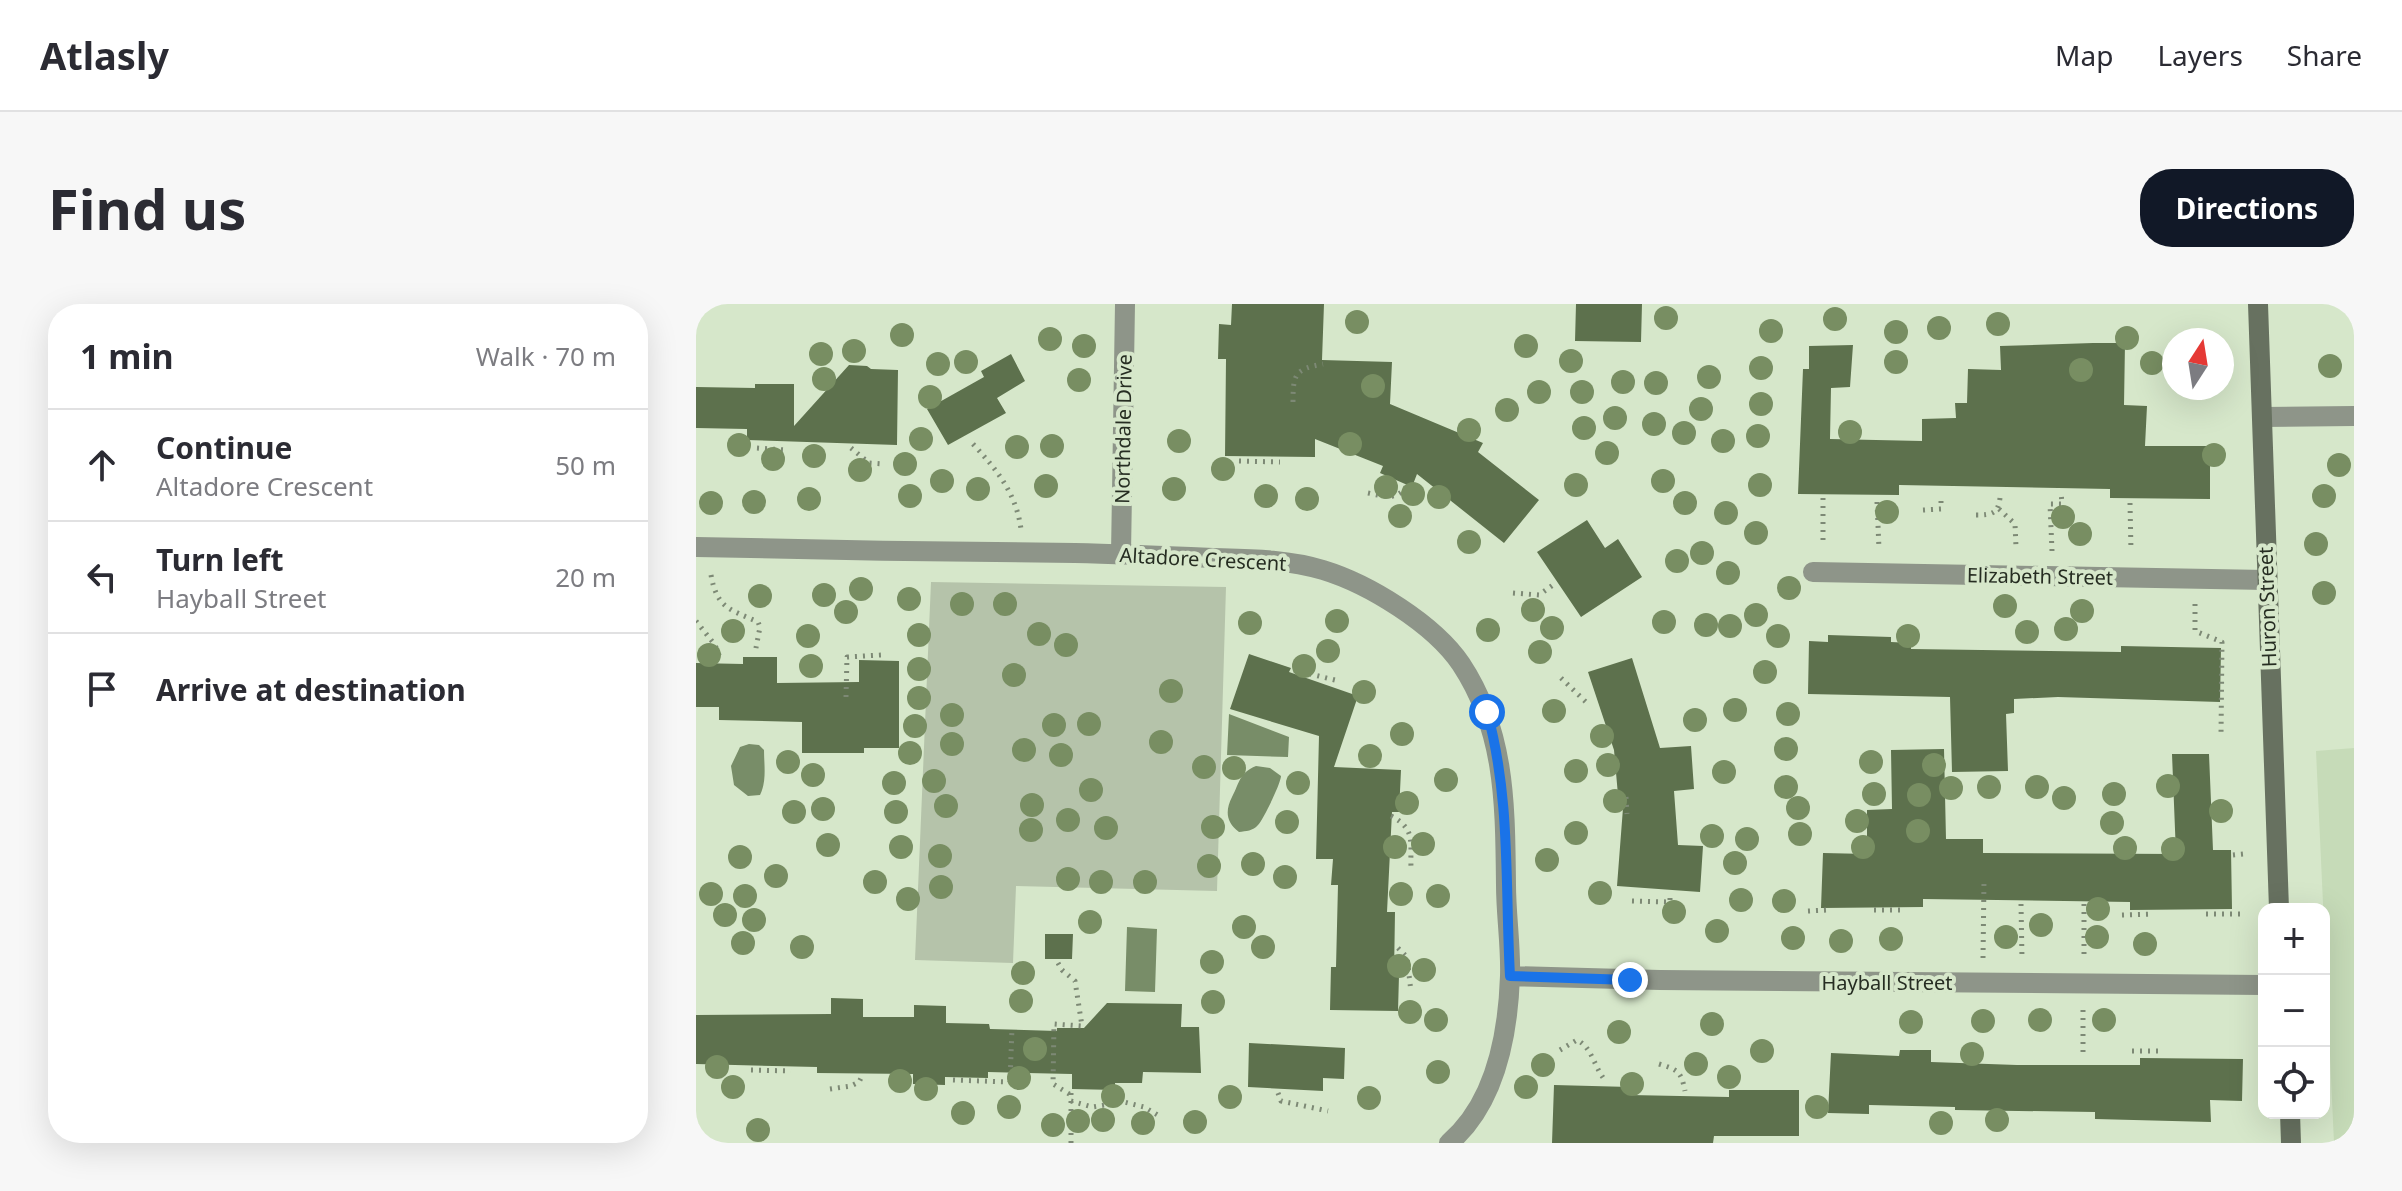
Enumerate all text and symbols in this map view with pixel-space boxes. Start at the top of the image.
text: Atlasly [40,29,169,81]
text: Map [2055,36,2113,74]
text: Layers [2157,36,2243,74]
text: Share [2287,36,2362,74]
button: Directions [2140,169,2354,247]
text: Find us [48,170,246,246]
north arrow [2162,328,2234,400]
text: 1 min [80,333,174,379]
text: Walk · 70 m [476,338,616,374]
street label: Northdale Drive [1108,354,1138,504]
text: Continue [156,427,292,468]
icon: ahead [80,443,124,487]
text: 50 m [555,447,616,483]
text: Altadore Crescent [156,468,373,504]
text: Turn left [156,539,284,580]
street label: Altadore Crescent [1119,541,1287,577]
street label: Huron Street [2251,546,2283,668]
icon: left [80,555,124,599]
text: 20 m [555,559,616,595]
street label: Elizabeth Street [1967,561,2113,591]
text: Hayball Street [156,580,326,616]
icon: arrive [80,667,124,711]
text: Arrive at destination [156,669,466,710]
route start [1469,694,1505,730]
map controls [2258,903,2330,1119]
button: + [2258,903,2330,975]
route end [1612,962,1648,998]
street label: Hayball Street [1821,969,1953,996]
button: − [2258,975,2330,1047]
button: locate [2258,1047,2330,1119]

